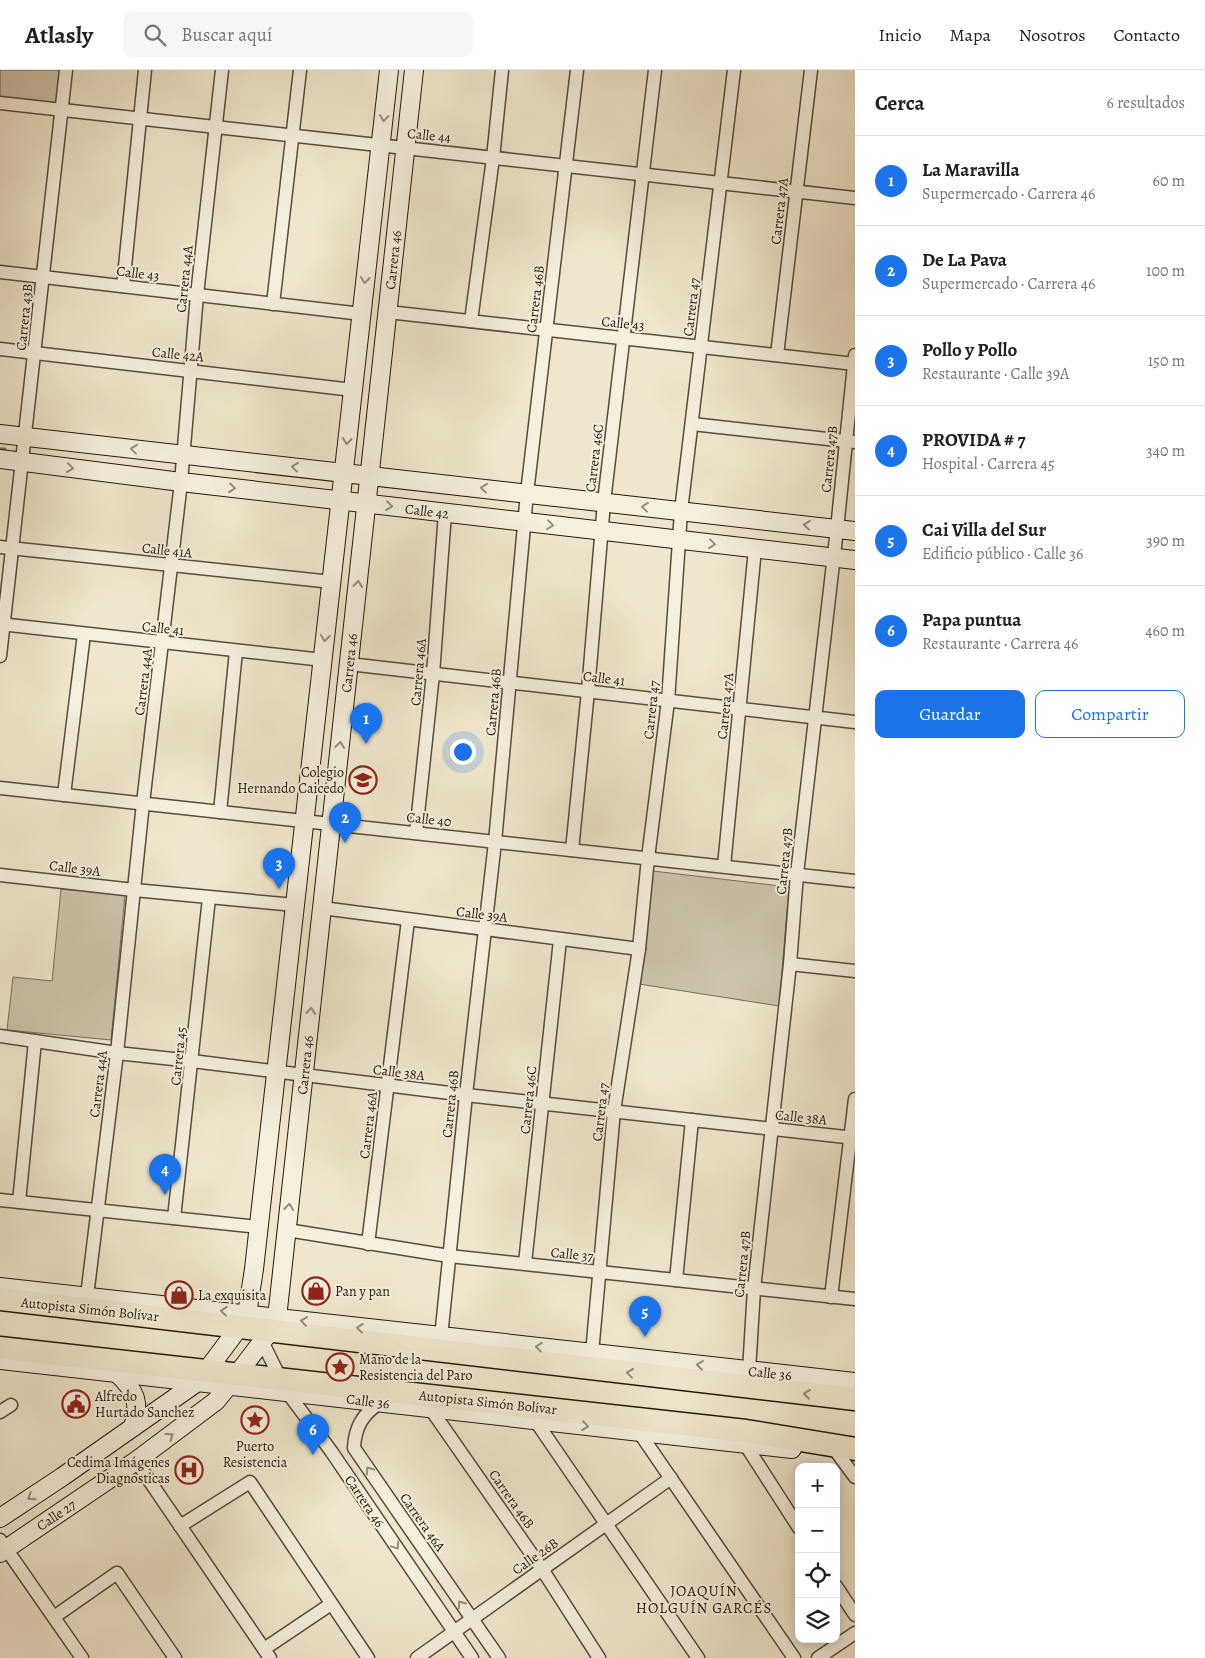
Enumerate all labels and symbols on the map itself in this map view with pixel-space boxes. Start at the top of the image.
one-way arrow [379,115,390,123]
street label: Calle 44 [406,124,452,147]
street label: Carrera 47A [766,176,793,246]
street label: Carrera 46 [381,229,406,291]
street label: Carrera 44A [172,244,198,314]
street label: Calle 43 [115,261,161,286]
street label: Carrera 46B [522,264,549,334]
one-way arrow [360,276,371,284]
street label: Carrera 47 [678,277,705,337]
street label: Carrera 43B [12,283,37,351]
street label: Calle 43 [600,312,646,335]
street label: Calle 42A [151,342,206,367]
street label: Carrera 46C [581,423,608,493]
street label: Carrera 47B [817,425,842,493]
one-way arrow [342,438,353,446]
one-way arrow [130,444,138,455]
one-way arrow [67,462,75,473]
one-way arrow [291,462,299,473]
one-way arrow [228,482,236,493]
one-way arrow [479,483,487,494]
street label: Calle 42 [404,499,450,524]
one-way arrow [385,500,393,511]
one-way arrow [641,502,649,513]
one-way arrow [547,519,555,530]
one-way arrow [802,520,810,531]
street label: Calle 41A [141,538,194,563]
one-way arrow [708,538,716,549]
one-way arrow [352,579,363,587]
street label: Calle 41 [141,617,185,640]
street label: Carrera 46 [337,632,362,694]
one-way arrow [320,634,331,642]
street label: Carrera 46A [406,637,431,707]
street label: Carrera 44A [130,647,157,717]
street label: Calle 41 [582,666,626,691]
street label: Carrera 46B [481,667,506,737]
street label: Carrera 47A [713,671,739,740]
street label: Carrera 47 [639,680,664,740]
pin: 1 [350,703,382,744]
your location [450,739,476,765]
one-way arrow [334,741,345,749]
place label: Colegio Hernando Caicedo [237,763,344,798]
school or university icon: Colegio Hernando Caicedo [348,765,378,795]
pin: 2 [329,802,361,843]
street label: Calle 40 [406,808,452,831]
street label: Carrera 47B [772,827,797,895]
pin: 3 [263,848,295,889]
street label: Calle 39A [48,856,102,881]
street label: Calle 39A [455,902,509,927]
one-way arrow [305,1007,316,1015]
street label: Carrera 45 [166,1026,191,1086]
street label: Carrera 46 [293,1034,318,1096]
street label: Carrera 44A [85,1049,112,1119]
street label: Calle 38A [372,1060,427,1085]
street label: Carrera 46C [515,1065,542,1135]
street label: Carrera 46B [438,1069,463,1139]
street label: Carrera 47 [587,1082,614,1142]
street label: Carrera 46A [355,1090,382,1160]
street label: Calle 38A [774,1105,829,1130]
pin: 4 [149,1154,181,1195]
one-way arrow [283,1203,294,1211]
street label: Carrera 47B [730,1230,755,1298]
street label: Calle 37 [550,1243,594,1266]
shop icon: Pan y pan [301,1276,331,1306]
shop icon: La exquisita [164,1280,194,1310]
place label: Pan y pan [335,1282,390,1301]
place label: La exquisita [198,1286,267,1305]
street label: Autopista Simón Bolívar [19,1293,161,1326]
pin: 5 [629,1296,661,1337]
one-way arrow [220,1306,228,1317]
one-way arrow [300,1316,308,1327]
one-way arrow [355,1323,363,1334]
one-way arrow [534,1342,542,1353]
place label: Mano de la Resistencia del Paro [359,1350,473,1385]
place icon: Mano de la Resistencia del Paro [325,1352,355,1382]
one-way arrow [696,1360,704,1371]
street label: Calle 36 [747,1362,793,1385]
one-way arrow [626,1368,634,1379]
street label: Autopista Simón Bolívar [417,1386,559,1419]
place label: Alfredo Hurtado Sanchez [94,1387,194,1422]
public building icon: Alfredo Hurtado Sanchez [61,1389,91,1419]
street label: Calle 36 [345,1389,391,1414]
one-way arrow [802,1389,810,1400]
place icon: Puerto Resistencia [240,1405,270,1435]
pin: 6 [297,1414,329,1455]
one-way arrow [581,1420,589,1431]
one-way arrow [164,1433,174,1442]
place label: Puerto Resistencia [223,1437,288,1472]
place label: Cedima Imágenes Diagnosticas [67,1453,170,1488]
hospital icon: Cedima Imágenes Diagnosticas [174,1455,204,1485]
one-way arrow [366,1466,375,1476]
street label: Carrera 46B [484,1466,539,1533]
street label: Carrera 46 [340,1471,389,1531]
street label: Carrera 46A [395,1489,450,1556]
one-way arrow [28,1491,37,1500]
street label: Calle 27 [33,1495,80,1536]
street label: Calle 26B [508,1534,562,1579]
one-way arrow [390,1540,399,1550]
district label: JOAQUÍN HOLGUÍN GARCÉS [636,1581,772,1618]
one-way arrow [458,1600,467,1610]

